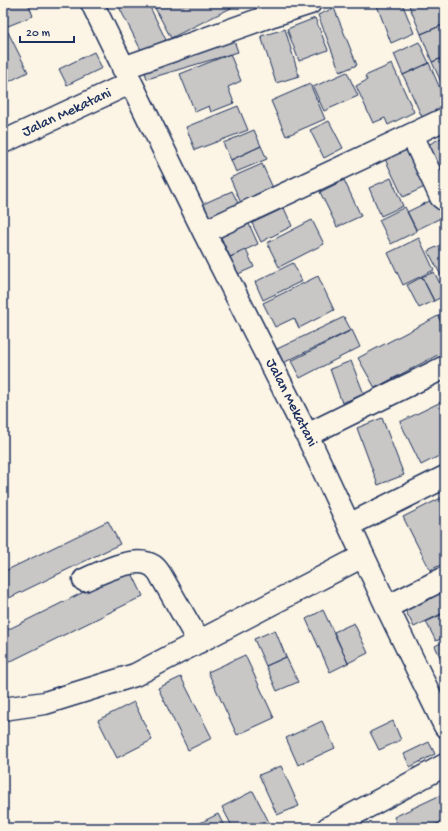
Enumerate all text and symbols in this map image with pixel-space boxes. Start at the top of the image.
scale bar [20,18,74,44]
text: 20 m [26,27,51,41]
street label: Jalan Mekatani [19,84,115,142]
street label: Jalan Mekatani [261,356,321,450]

